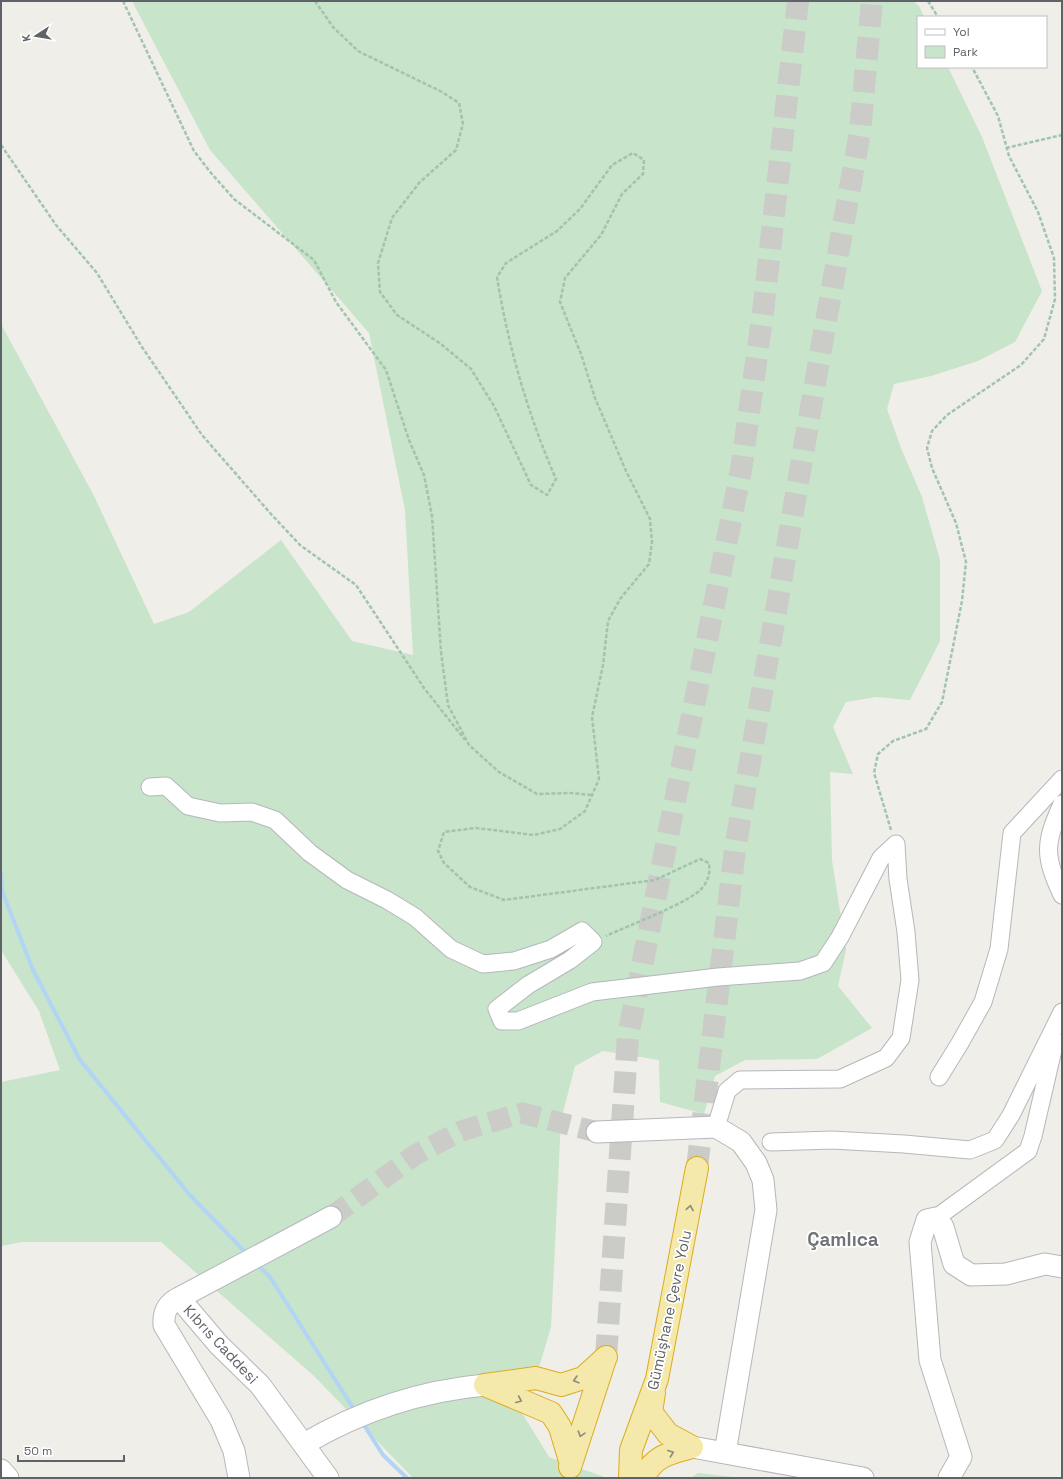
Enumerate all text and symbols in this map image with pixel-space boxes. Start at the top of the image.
north arrow [16,16,56,56]
legend [917,16,1047,68]
text: Yol [953,24,970,40]
text: K [19,33,34,43]
text: Park [953,44,978,60]
one-way arrow [685,1205,693,1211]
district label: Çamlıca [807,1227,879,1252]
street label: Gümüşhane Çevre Yolu [643,1228,695,1392]
street label: Kıbrıs Caddesi [179,1300,263,1388]
one-way arrow [573,1376,579,1384]
one-way arrow [514,1395,522,1403]
one-way arrow [577,1430,585,1437]
scale bar [18,1437,124,1463]
text: 50 m [24,1443,52,1459]
one-way arrow [668,1450,675,1458]

